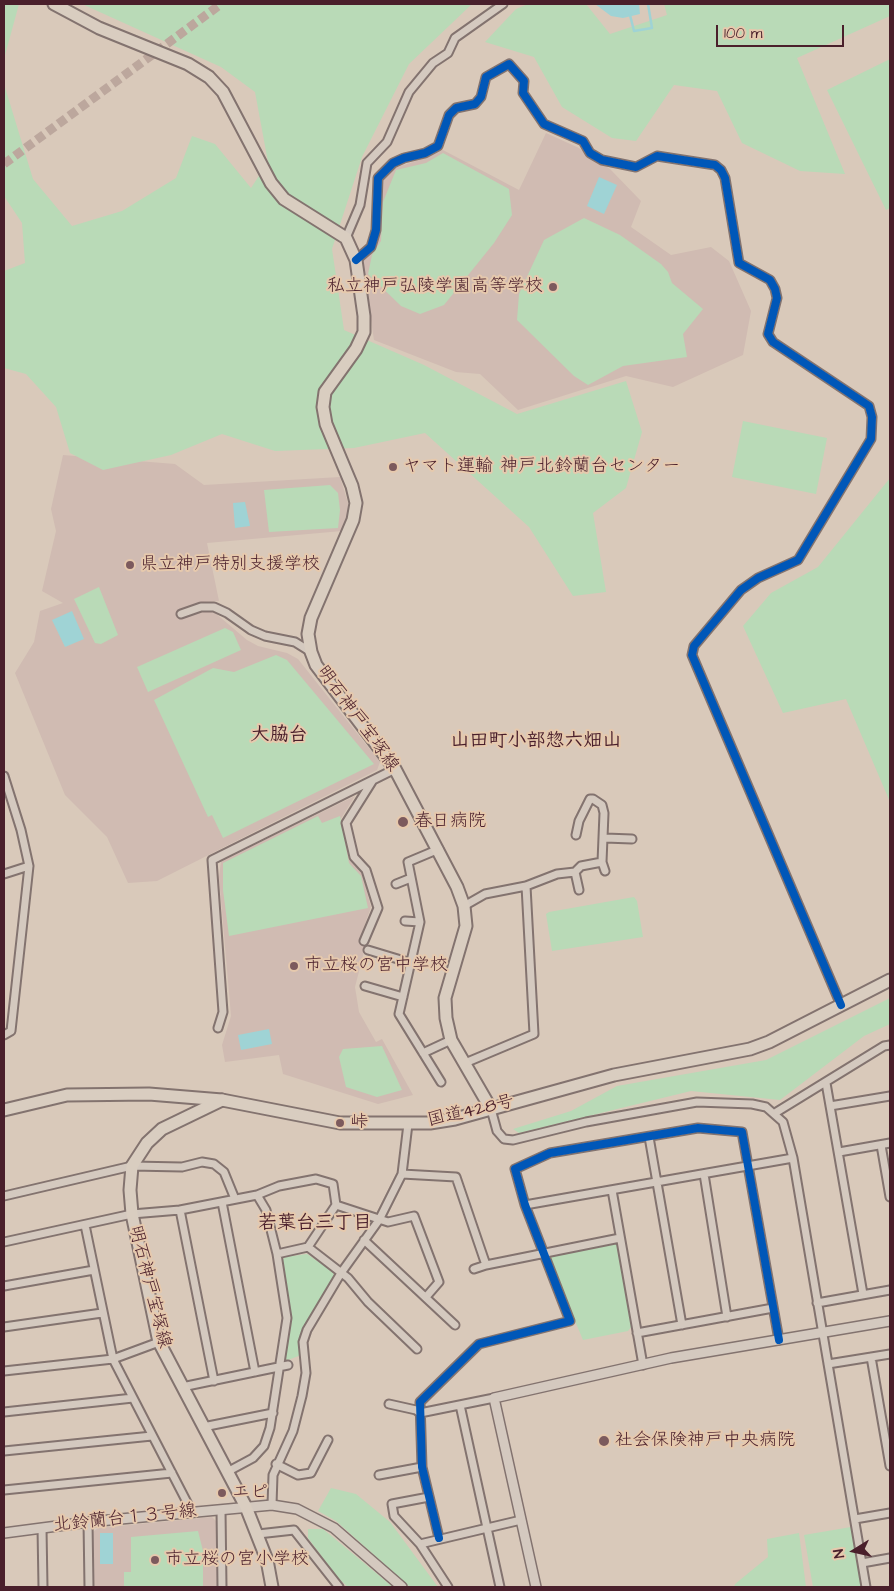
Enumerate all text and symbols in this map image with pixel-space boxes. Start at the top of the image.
scale bar [719,15,846,47]
text: 100 m [724,23,763,44]
place label: 私立神戸弘陵学園高等学校 [327,276,543,298]
marker: 私立神戸弘陵学園高等学校 [547,281,559,293]
place label: ヤマト運輸 神戸北鈴蘭台センター [403,456,680,478]
marker: ヤマト運輸 神戸北鈴蘭台センター [387,461,399,473]
place label: 県立神戸特別支援学校 [140,554,320,576]
marker: 県立神戸特別支援学校 [124,559,136,571]
street label: 明石神戸宝塚線 [311,662,403,776]
district label: 大脇台 [251,725,307,747]
district label: 山田町小部惣六畑山 [451,731,621,753]
place label: 春日病院 [414,811,486,833]
marker: 春日病院 [396,815,410,829]
place label: 市立桜の宮中学校 [304,955,448,977]
marker: 市立桜の宮中学校 [288,960,300,972]
street label: 国道428号 [426,1092,516,1132]
place label: 峠 [350,1112,368,1134]
marker: 峠 [334,1117,346,1129]
district label: 若葉台三丁目 [258,1213,372,1235]
street label: 明石神戸宝塚線 [123,1223,175,1351]
place label: 社会保険神戸中央病院 [615,1430,795,1452]
marker: 社会保険神戸中央病院 [597,1434,611,1448]
place label: エピ [232,1482,268,1504]
marker: エピ [216,1487,228,1499]
street label: 北鈴蘭台１３号線 [52,1501,198,1537]
north arrow [829,1526,879,1576]
text: N [829,1548,850,1560]
place label: 市立桜の宮小学校 [165,1549,309,1571]
marker: 市立桜の宮小学校 [149,1554,161,1566]

